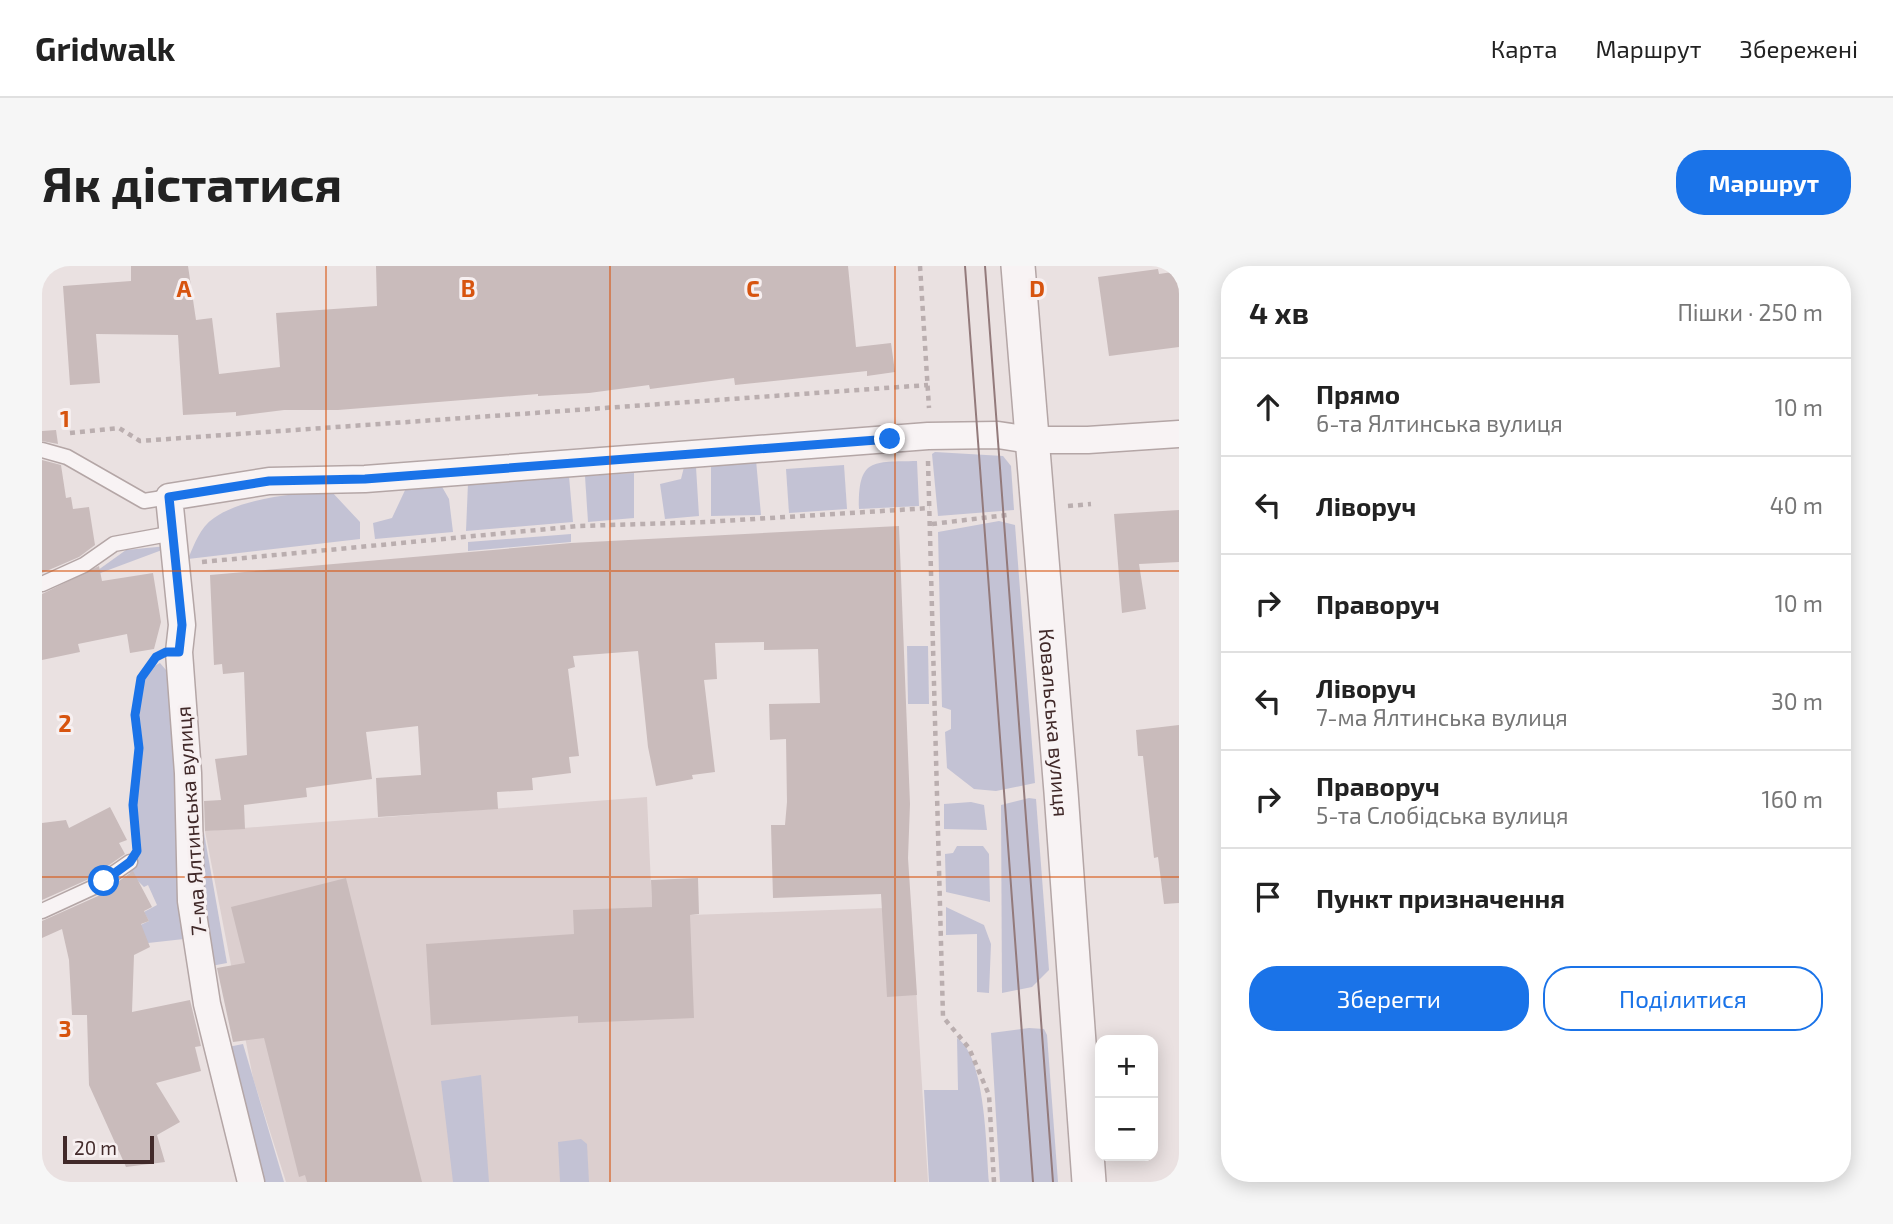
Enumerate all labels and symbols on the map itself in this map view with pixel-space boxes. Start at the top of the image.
text: A [176,274,192,302]
text: B [461,274,475,302]
text: C [746,274,760,302]
text: D [1029,274,1045,302]
text: 1 [60,404,70,432]
route end [874,423,905,454]
street label: Ковальська вулиця [1035,627,1075,818]
street label: 7-ма Ялтинська вулиця [170,705,211,937]
text: 2 [58,709,72,737]
route start [88,865,119,896]
text: 3 [58,1014,72,1042]
scale bar [63,1133,154,1165]

